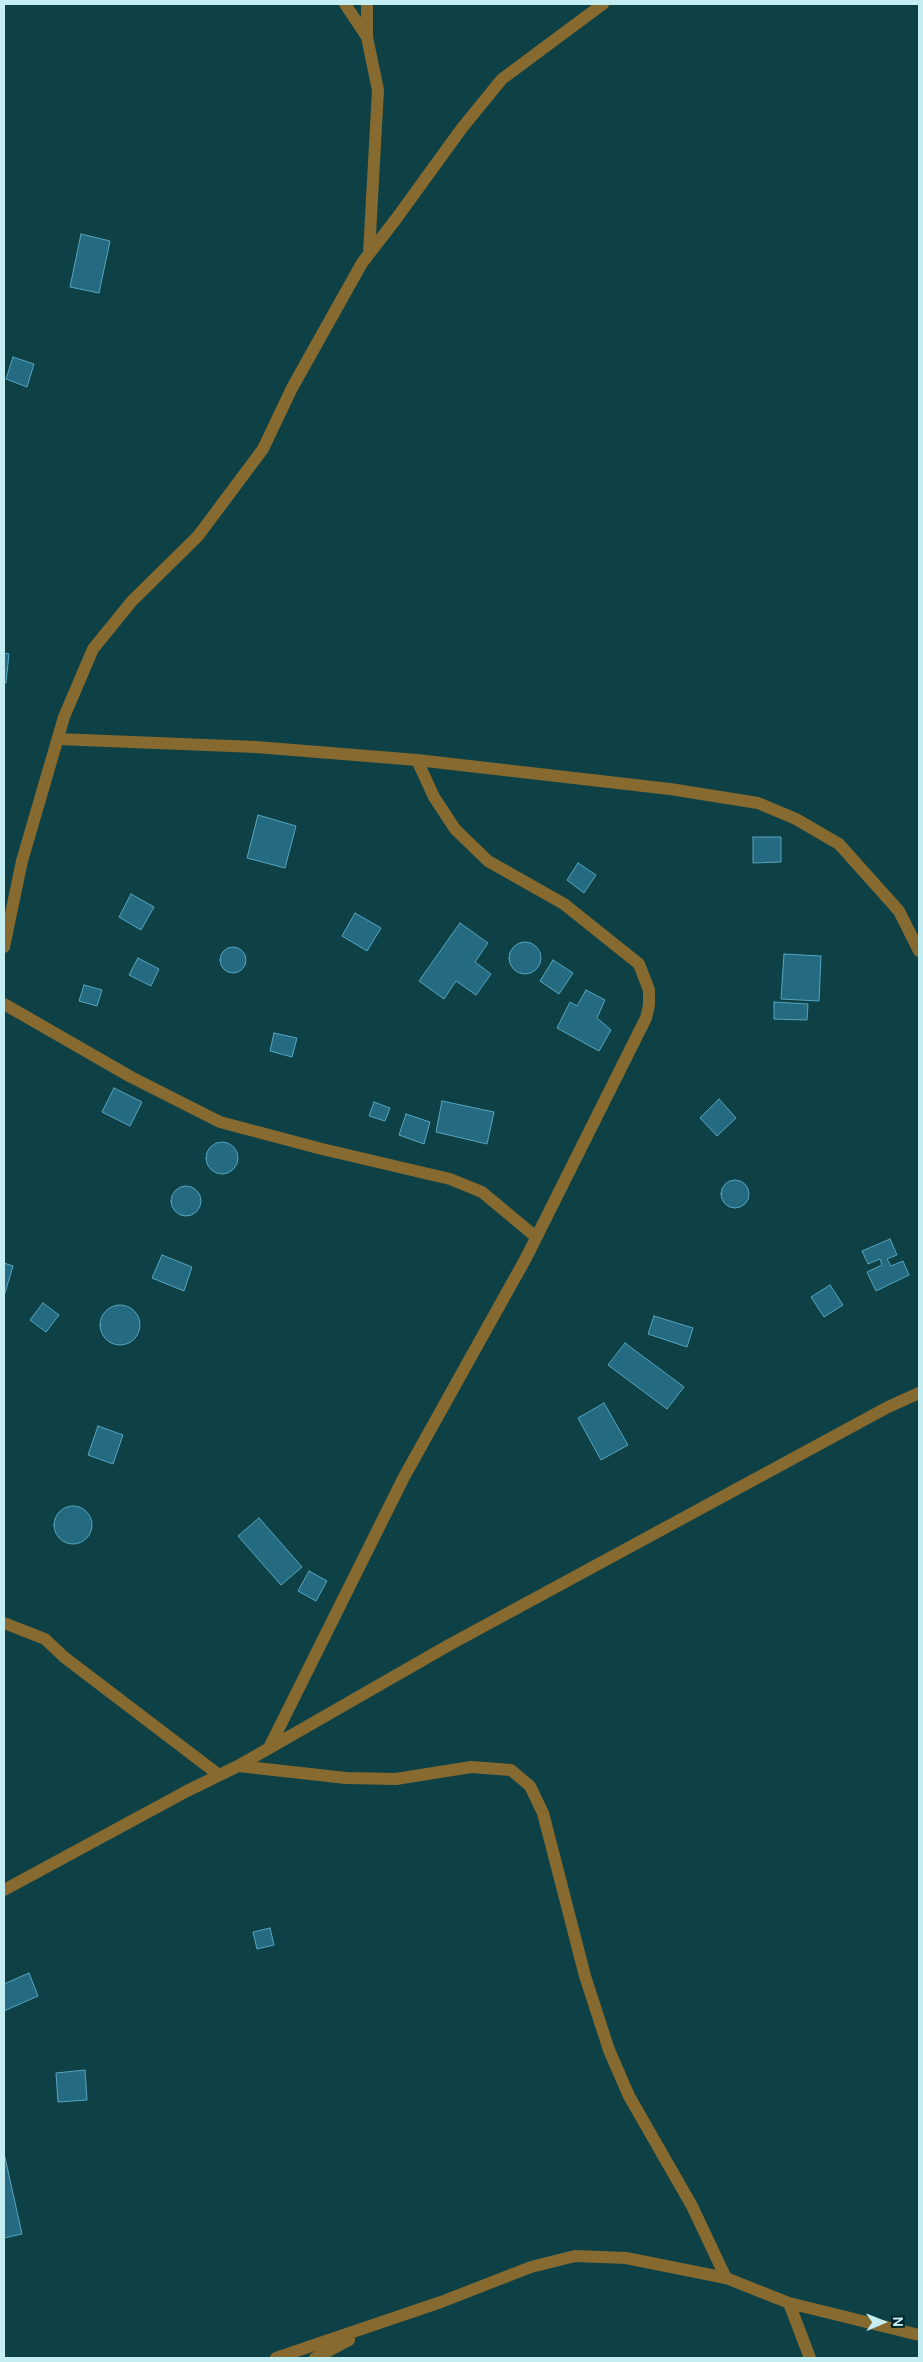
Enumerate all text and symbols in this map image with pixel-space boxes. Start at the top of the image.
north arrow [858,2297,908,2347]
text: N [889,2316,907,2327]

